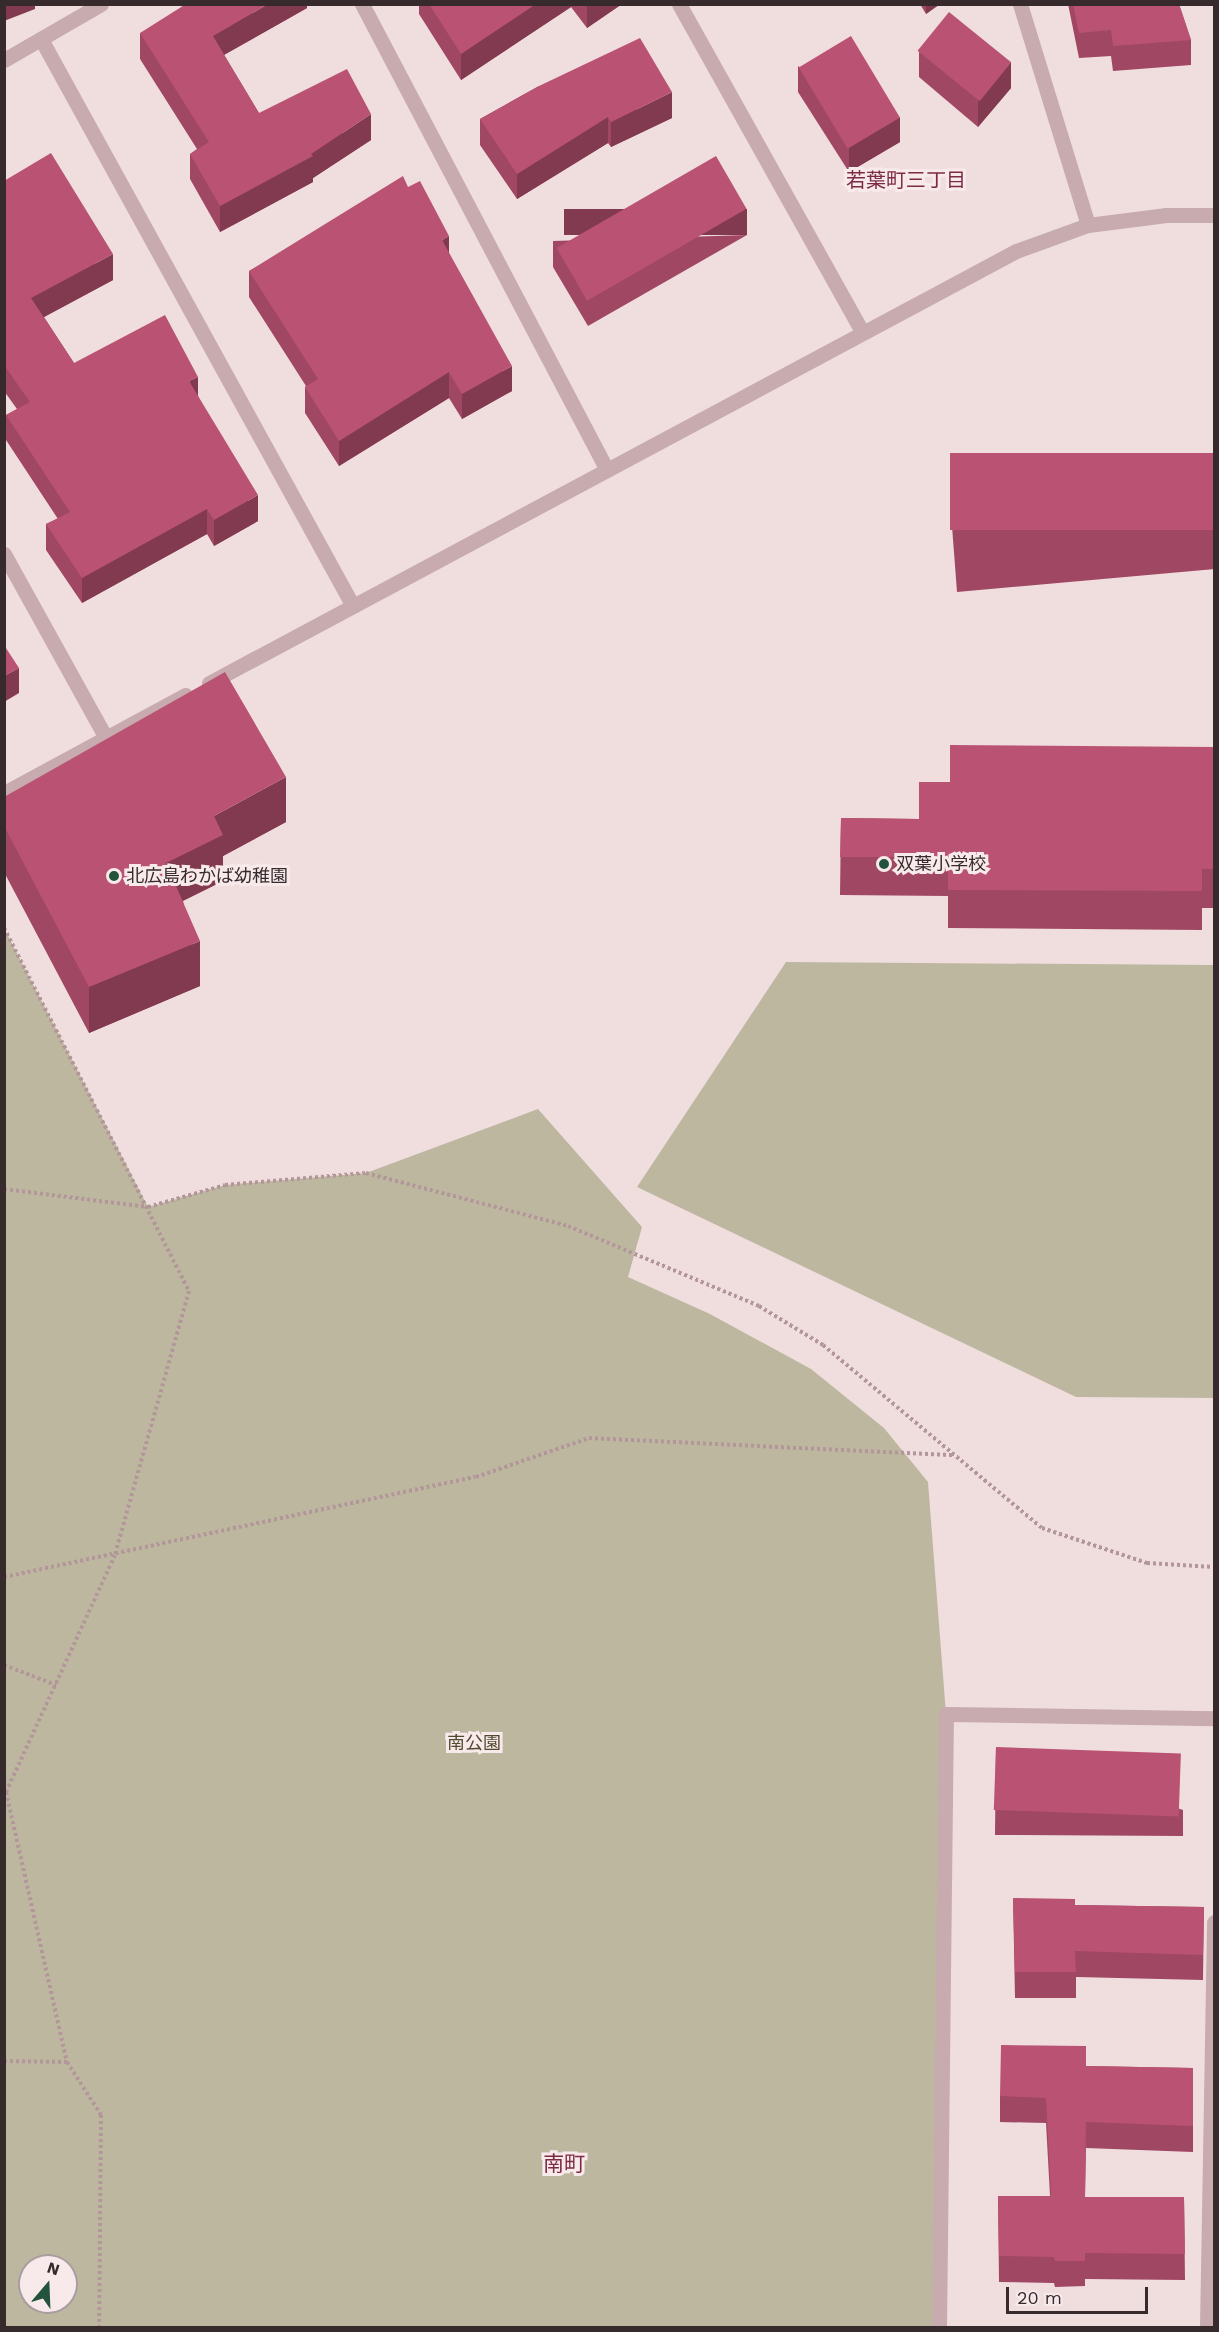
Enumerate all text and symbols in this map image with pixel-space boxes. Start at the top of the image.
district label: 若葉町三丁目 [846,168,966,192]
place label: 双葉小学校 [896,853,986,875]
marker: 双葉小学校 [877,857,891,871]
place label: 北広島わかば幼稚園 [126,865,288,887]
marker: 北広島わかば幼稚園 [107,869,121,883]
park label: 南公園 [447,1732,501,1754]
district label: 南町 [543,2151,585,2177]
north arrow [18,2254,78,2314]
text: N [45,2257,62,2279]
scale bar [1009,2275,1152,2313]
text: 20 m [1017,2287,1062,2308]

